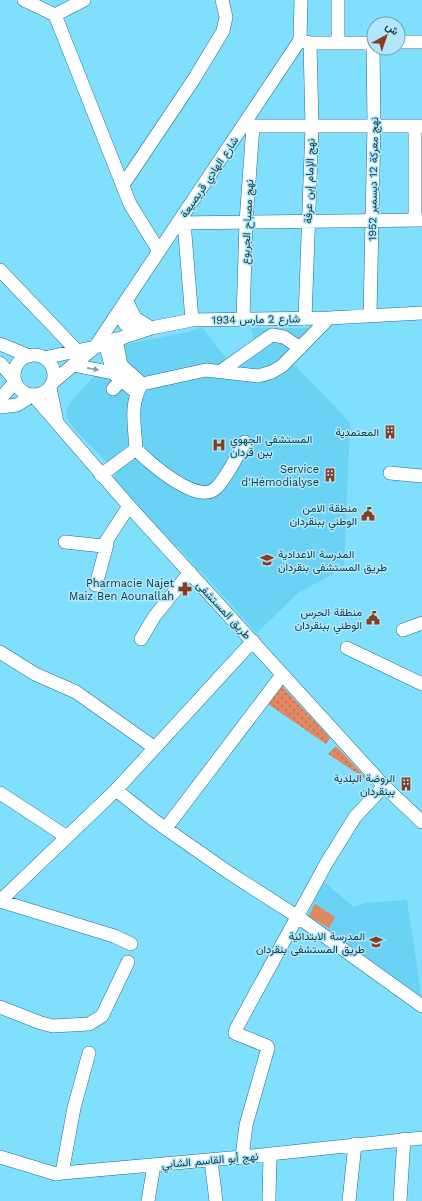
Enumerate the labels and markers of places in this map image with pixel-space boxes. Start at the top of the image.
building icon: المعتمدية [382,424,398,440]
place label: المعتمدية [335,426,379,439]
place label: المستشفى الجهوي ببن قردان [230,433,312,459]
hospital icon: المستشفى الجهوي ببن قردان [211,437,227,453]
place label: Service d'Hémodialyse [241,463,319,489]
building icon: Service d'Hémodialyse [322,467,338,483]
place label: منطقة الامن الوطني ببنقردان [290,502,357,531]
public building icon: منطقة الامن الوطني ببنقردان [360,506,376,522]
place label: المدرسة الاعدادية طريق المستشفى بنقردان [278,548,387,574]
school or university icon: المدرسة الاعدادية طريق المستشفى بنقردان [259,552,275,568]
place label: Pharmacie Najet Maiz Ben Aounallah [69,577,174,603]
pharmacy icon: Pharmacie Najet Maiz Ben Aounallah [177,581,193,597]
place label: منطقة الحرس الوطني ببنقردان [295,606,362,635]
public building icon: منطقة الحرس الوطني ببنقردان [365,610,381,626]
place label: الروضة البلدية ببنقردان [334,772,395,798]
building icon: الروضة البلدية ببنقردان [398,776,414,792]
place label: المدرسة الابتدائية طريق المستشفى بنقردان [256,930,365,956]
school or university icon: المدرسة الابتدائية طريق المستشفى بنقردان [368,934,384,950]

